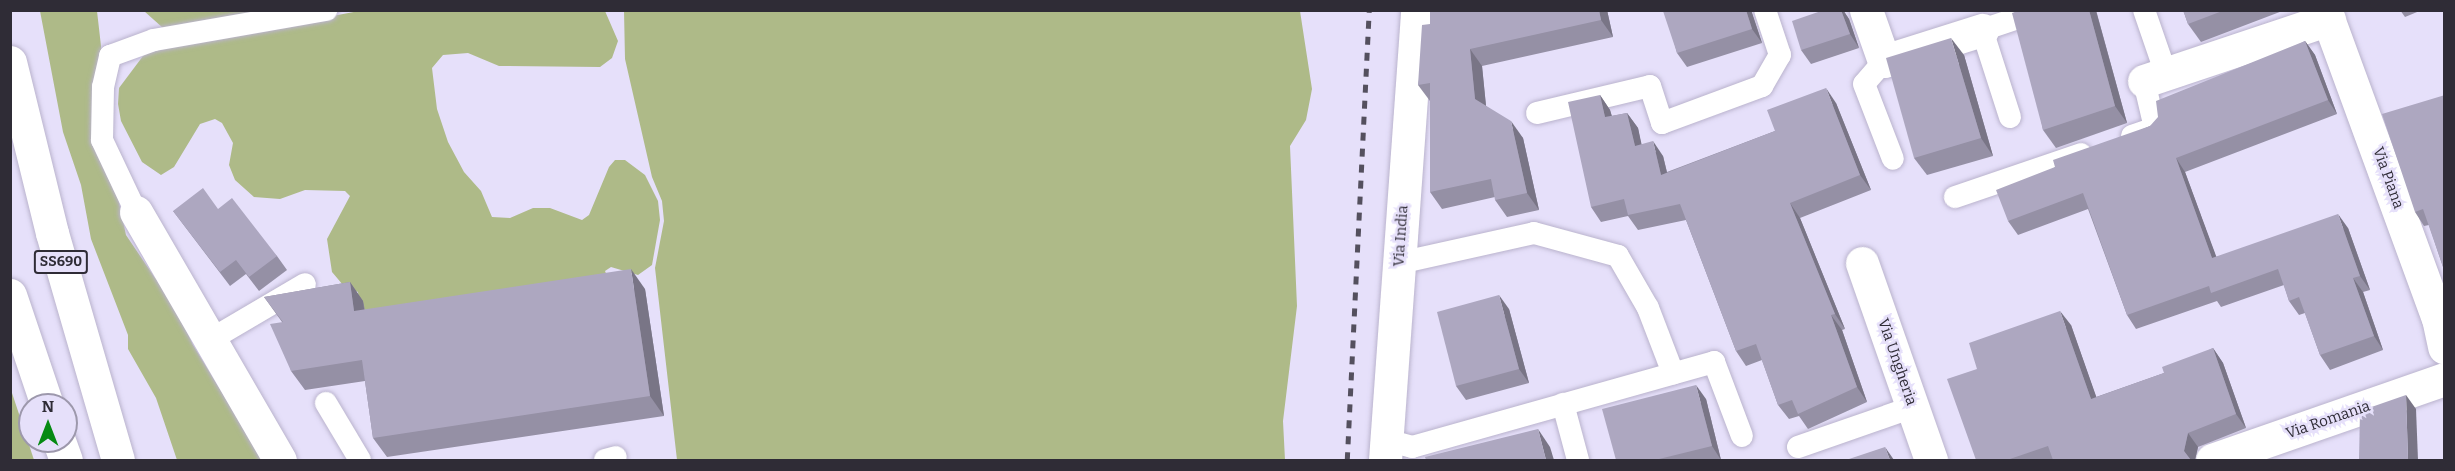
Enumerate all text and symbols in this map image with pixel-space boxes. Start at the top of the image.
street label: Via Piana [2369,145,2407,211]
street label: Via India [1390,205,1412,267]
road number: SS690 [32,251,90,273]
street label: Via Ungheria [1874,316,1920,408]
north arrow [18,393,78,453]
text: N [42,397,54,416]
street label: Via Romania [2284,397,2372,443]

